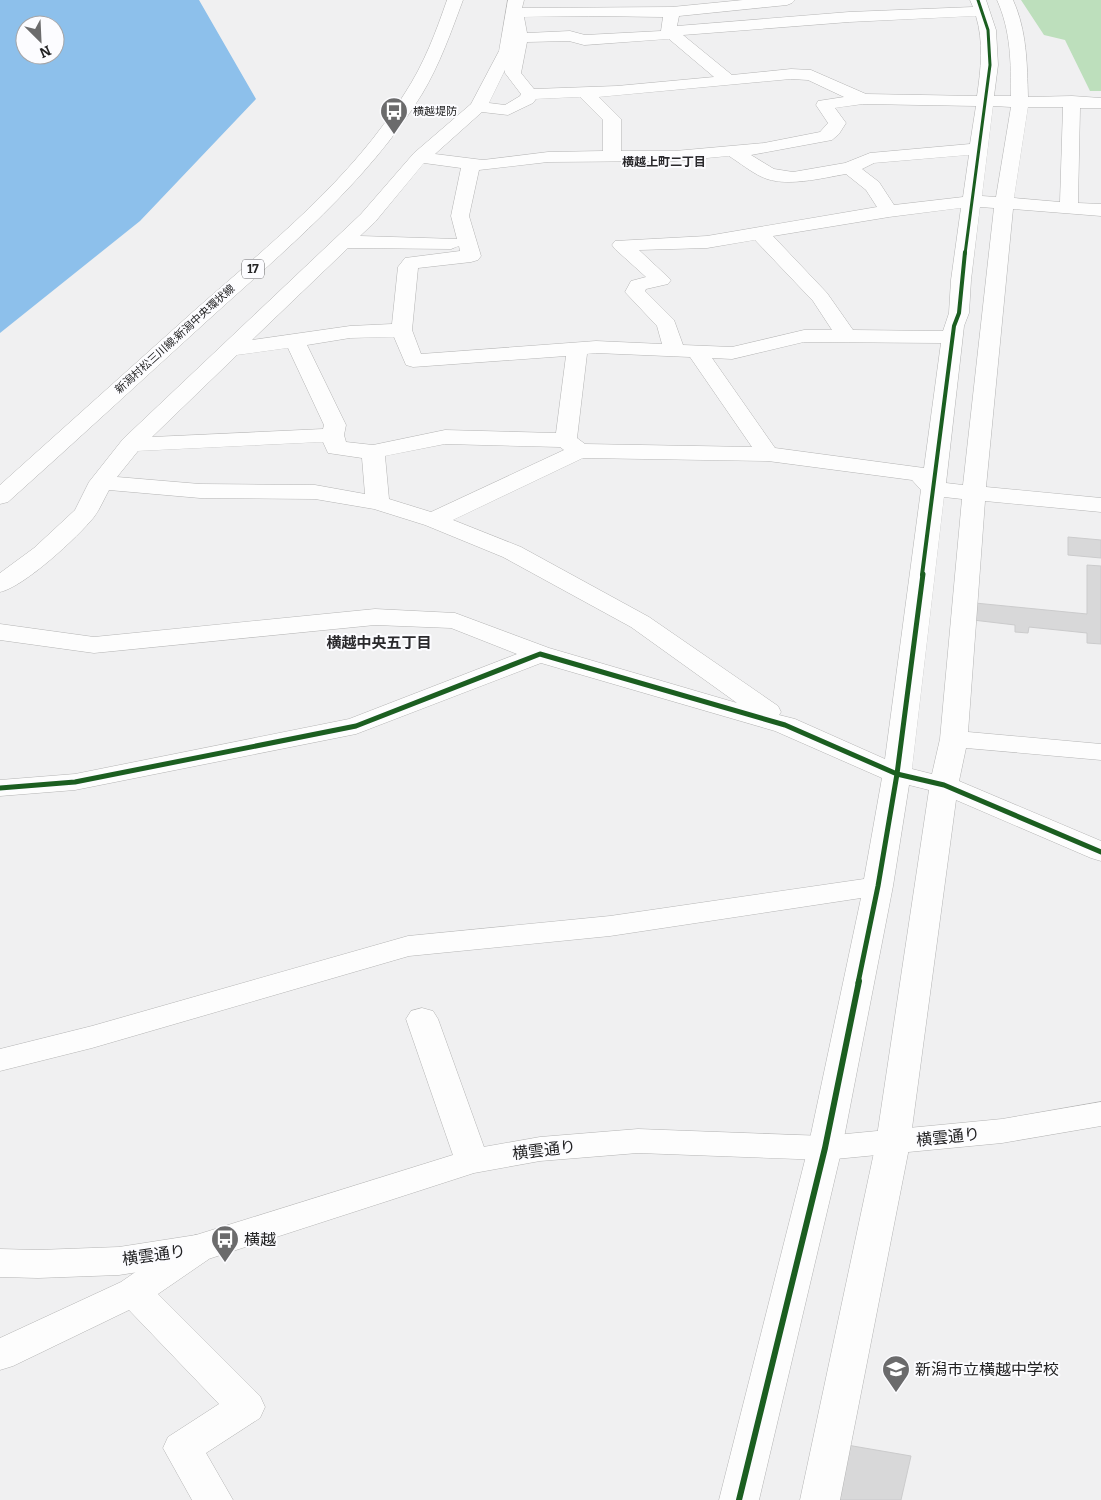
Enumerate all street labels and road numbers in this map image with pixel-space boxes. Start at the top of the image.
road number: 17 [242,260,264,278]
street label: 新潟村松三川線;新潟中央環状線 [113,282,237,396]
street label: 横雲通り [915,1124,981,1150]
street label: 横雲通り [511,1137,577,1163]
street label: 横雲通り [121,1241,187,1269]

